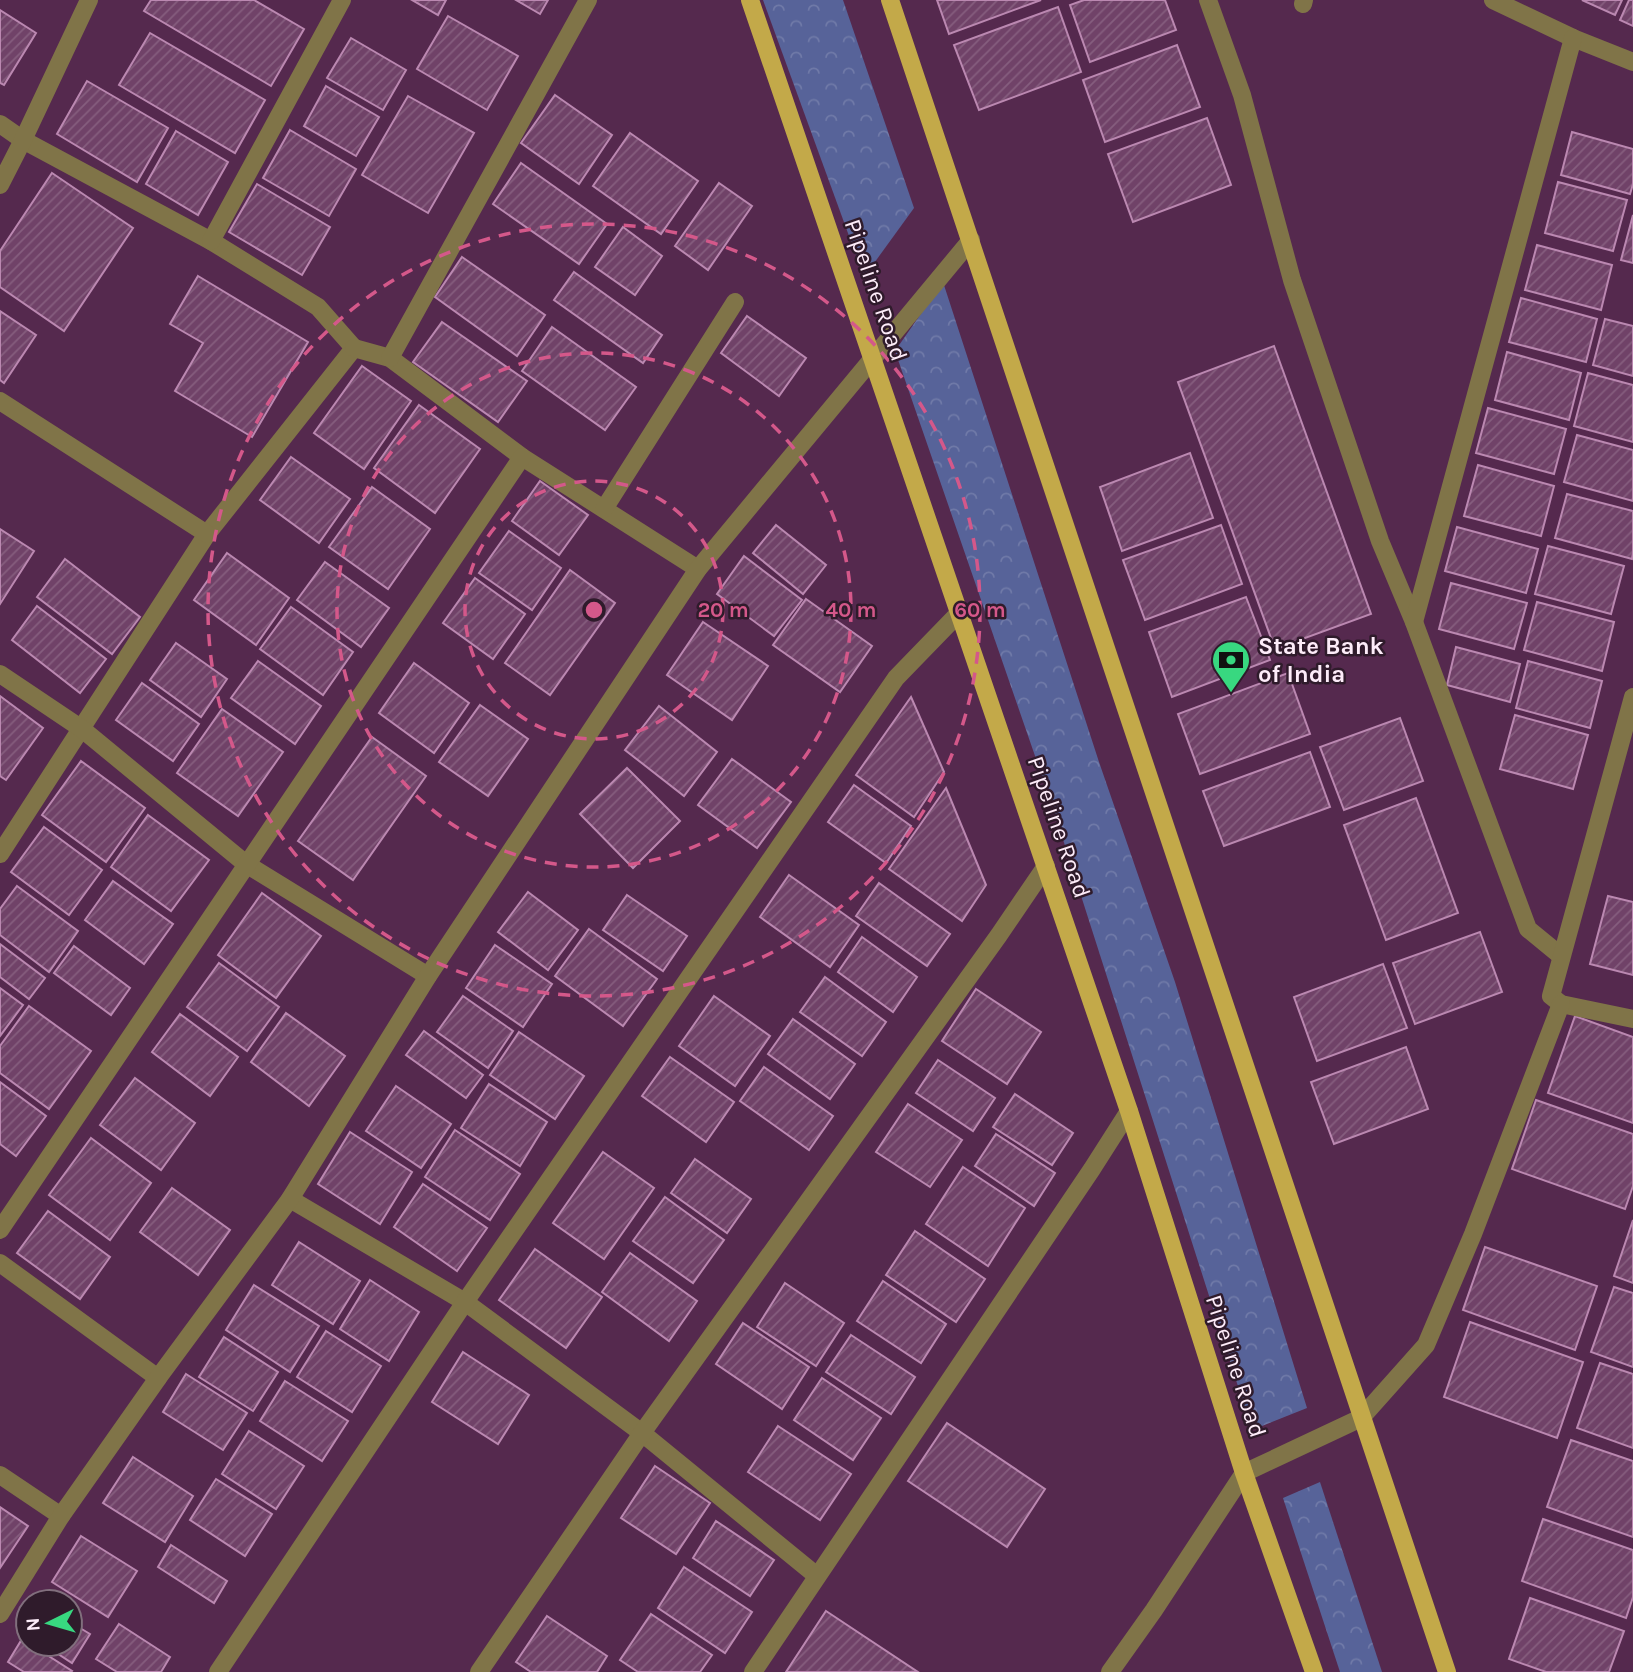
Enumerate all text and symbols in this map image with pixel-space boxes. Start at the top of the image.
street label: Pipeline Road [839,215,913,365]
centre of rings [582,598,606,622]
text: 20 m [697,598,749,622]
text: 40 m [825,598,877,622]
text: 60 m [954,598,1006,622]
place label: State Bank of India [1258,632,1384,688]
bank icon: State Bank of India [1210,639,1252,694]
street label: Pipeline Road [1022,752,1096,902]
street label: Pipeline Road [1200,1291,1272,1441]
north arrow [14,1588,84,1658]
text: N [22,1617,45,1632]

